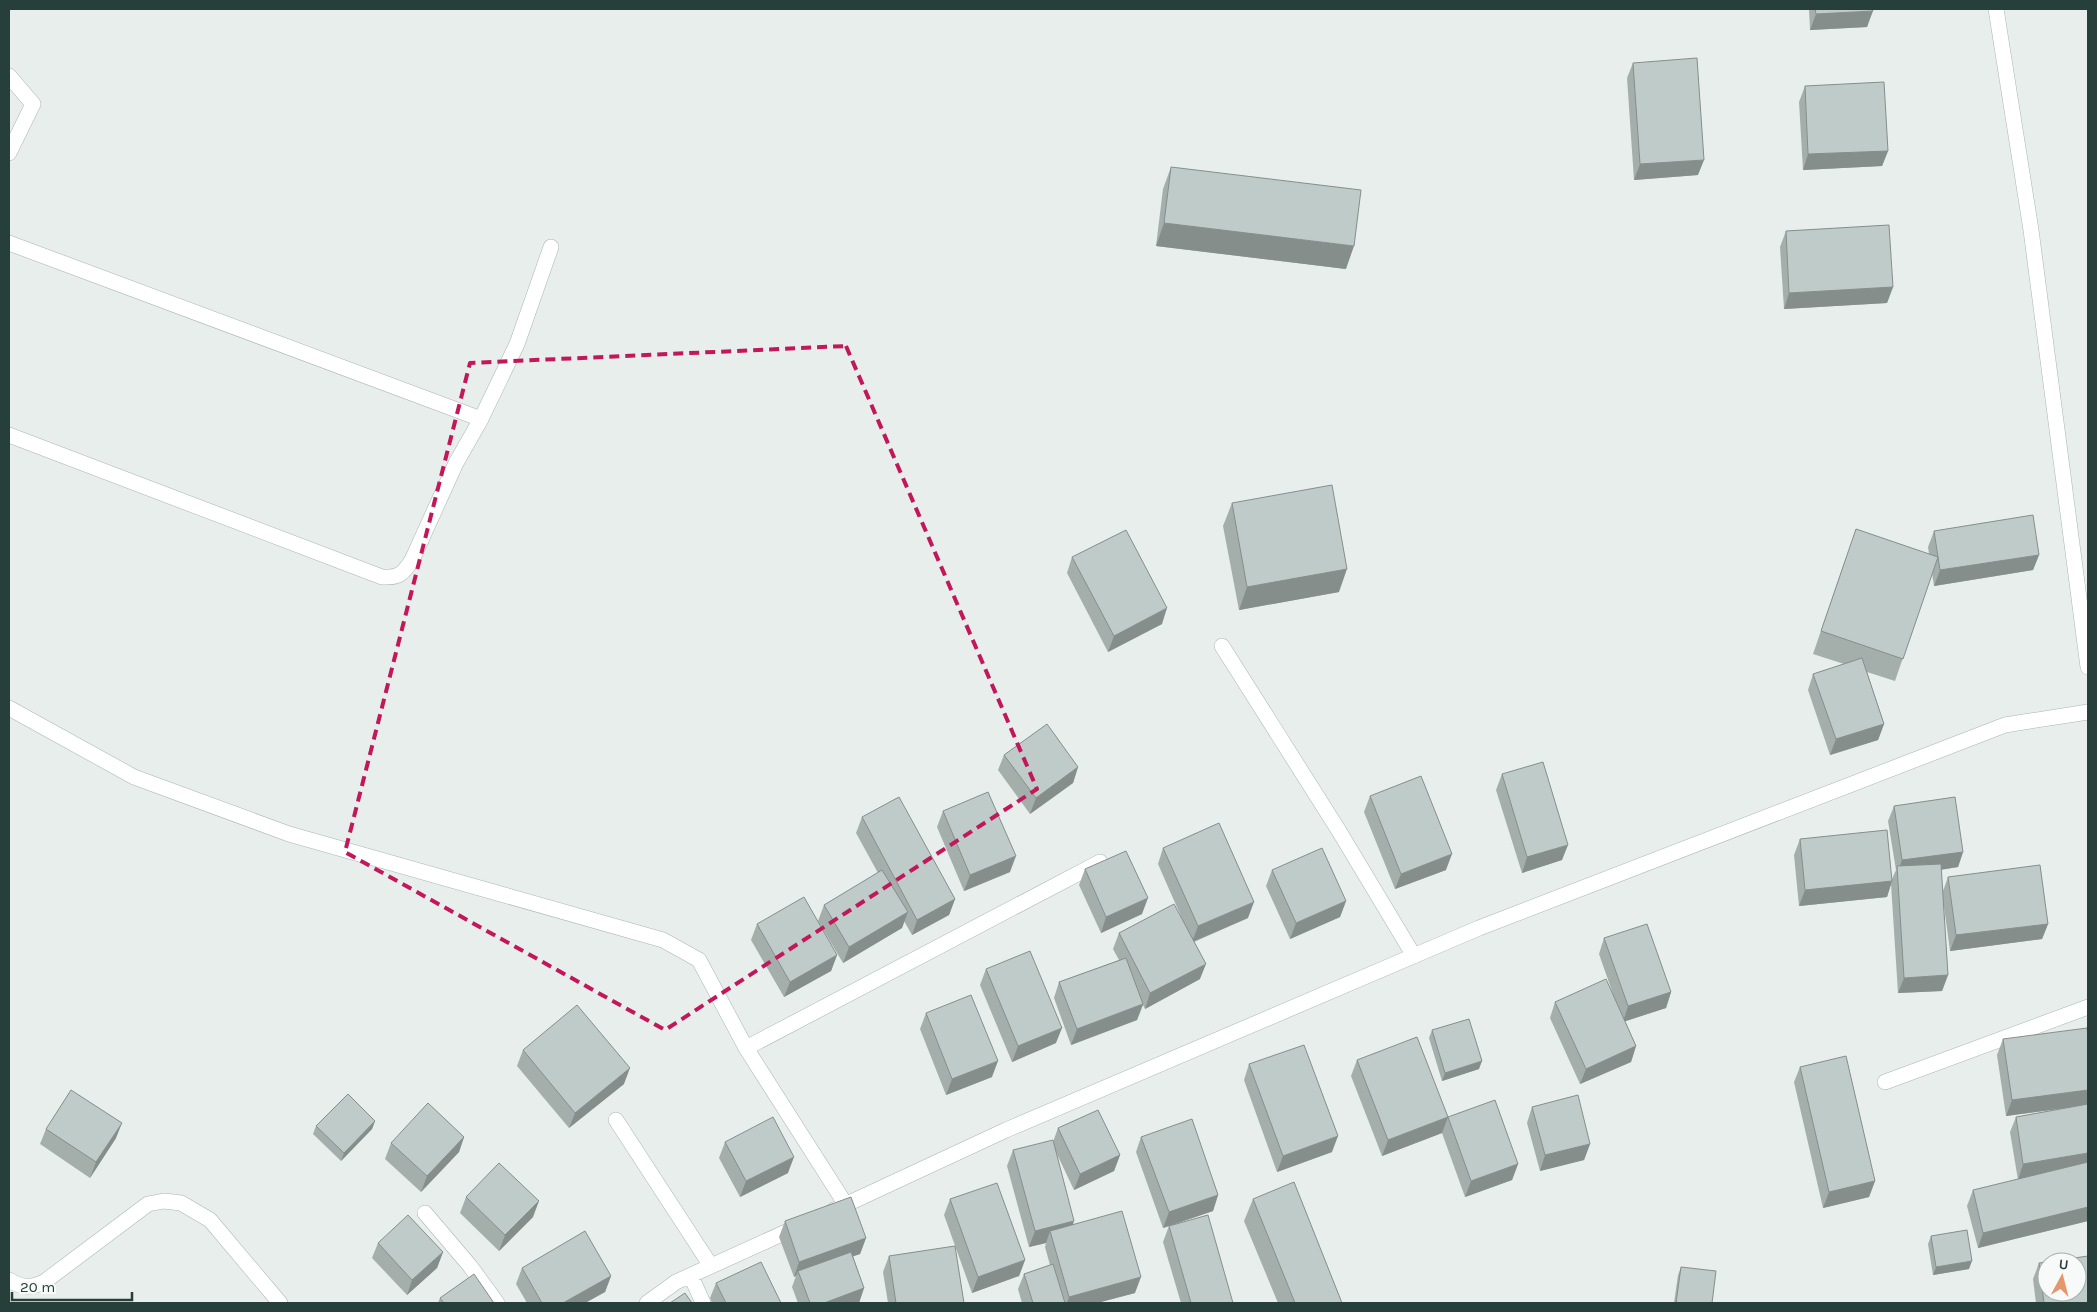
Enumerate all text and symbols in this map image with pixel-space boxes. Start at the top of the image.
north arrow [2037,1252,2087,1302]
text: U [2058,1256,2069,1274]
scale bar [12,1270,132,1302]
text: 20 m [20,1278,55,1296]

